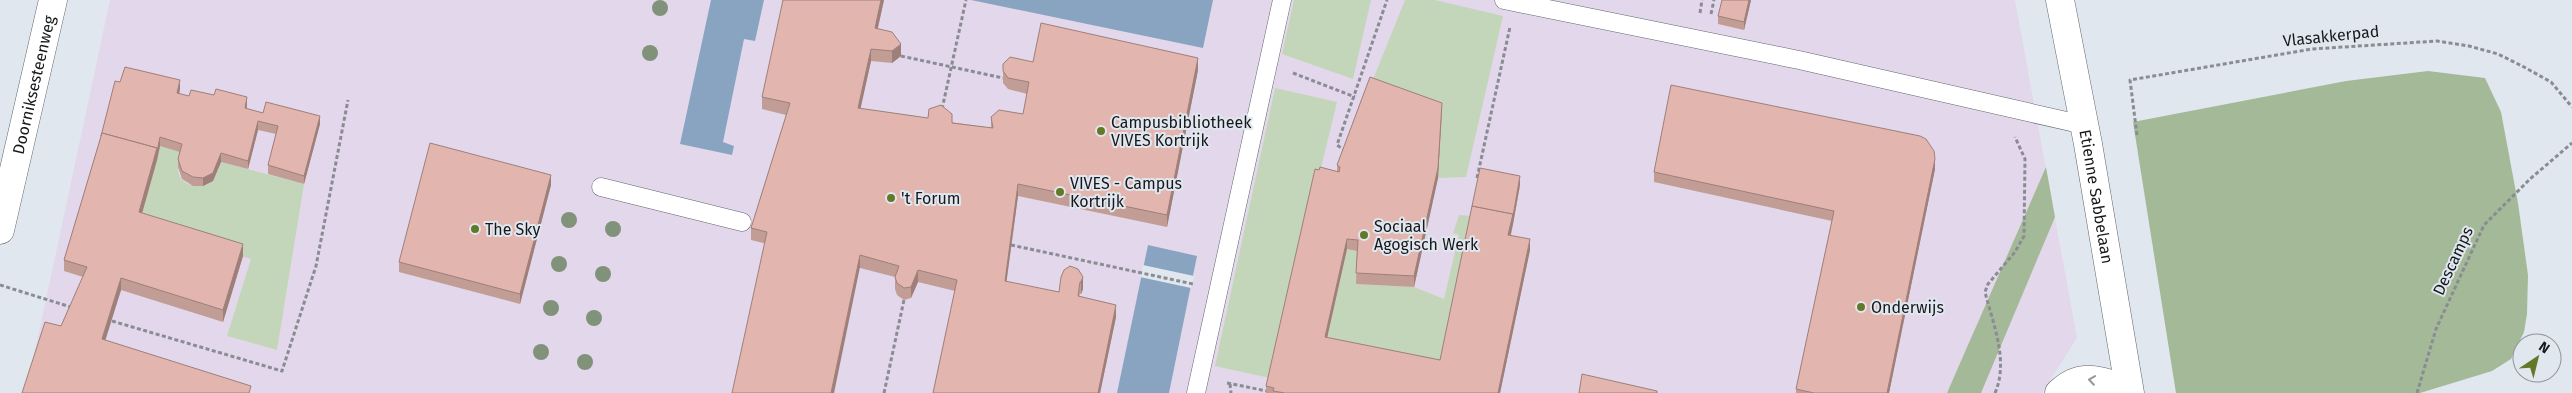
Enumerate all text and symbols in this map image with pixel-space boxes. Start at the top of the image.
street label: Doorniksesteenweg [8,13,59,156]
street label: Vlasakkerpad [2282,21,2380,51]
place label: Campusbibliotheek VIVES Kortrijk [1111,113,1252,150]
marker: Campusbibliotheek VIVES Kortrijk [1095,125,1107,137]
street label: Etienne Sabbelaan [2076,128,2118,265]
place label: VIVES - Campus Kortrijk [1070,174,1182,211]
marker: VIVES - Campus Kortrijk [1054,186,1066,198]
place label: 't Forum [901,189,961,208]
marker: 't Forum [885,192,897,204]
place label: Sociaal Agogisch Werk [1374,217,1479,254]
place label: The Sky [485,220,541,239]
marker: The Sky [469,223,481,235]
street label: Descamps [2429,224,2477,298]
marker: Sociaal Agogisch Werk [1358,229,1370,241]
place label: Onderwijs [1871,298,1944,317]
marker: Onderwijs [1855,301,1867,313]
north arrow [2512,333,2562,383]
text: N [2535,338,2553,357]
one-way arrow [2088,376,2097,386]

